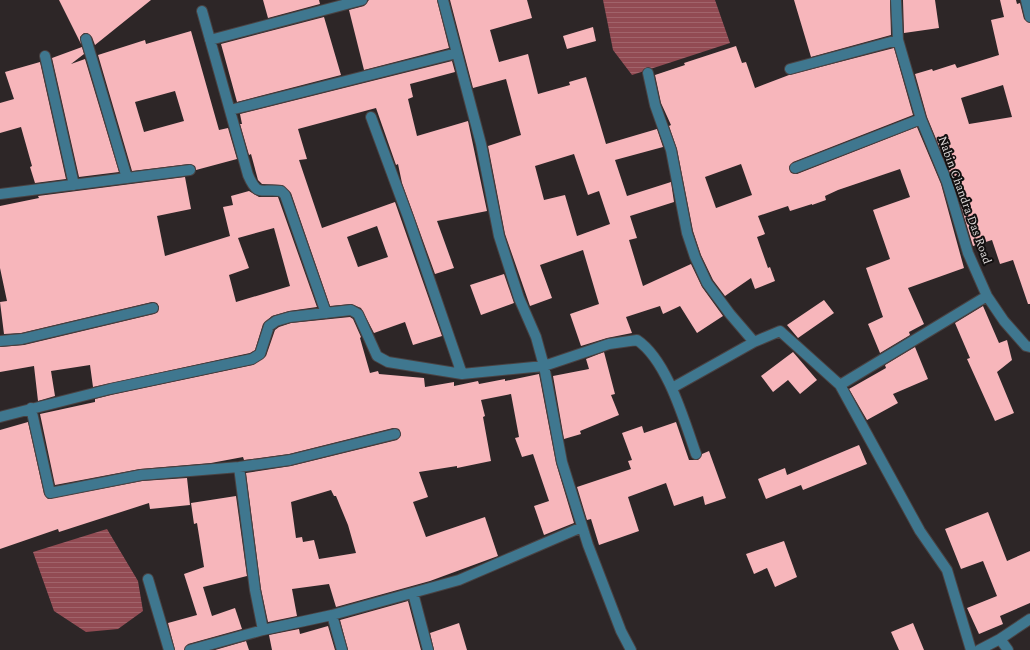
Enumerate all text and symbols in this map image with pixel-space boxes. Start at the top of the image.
street label: Nabin Chandra Das Road [933,133,997,267]

